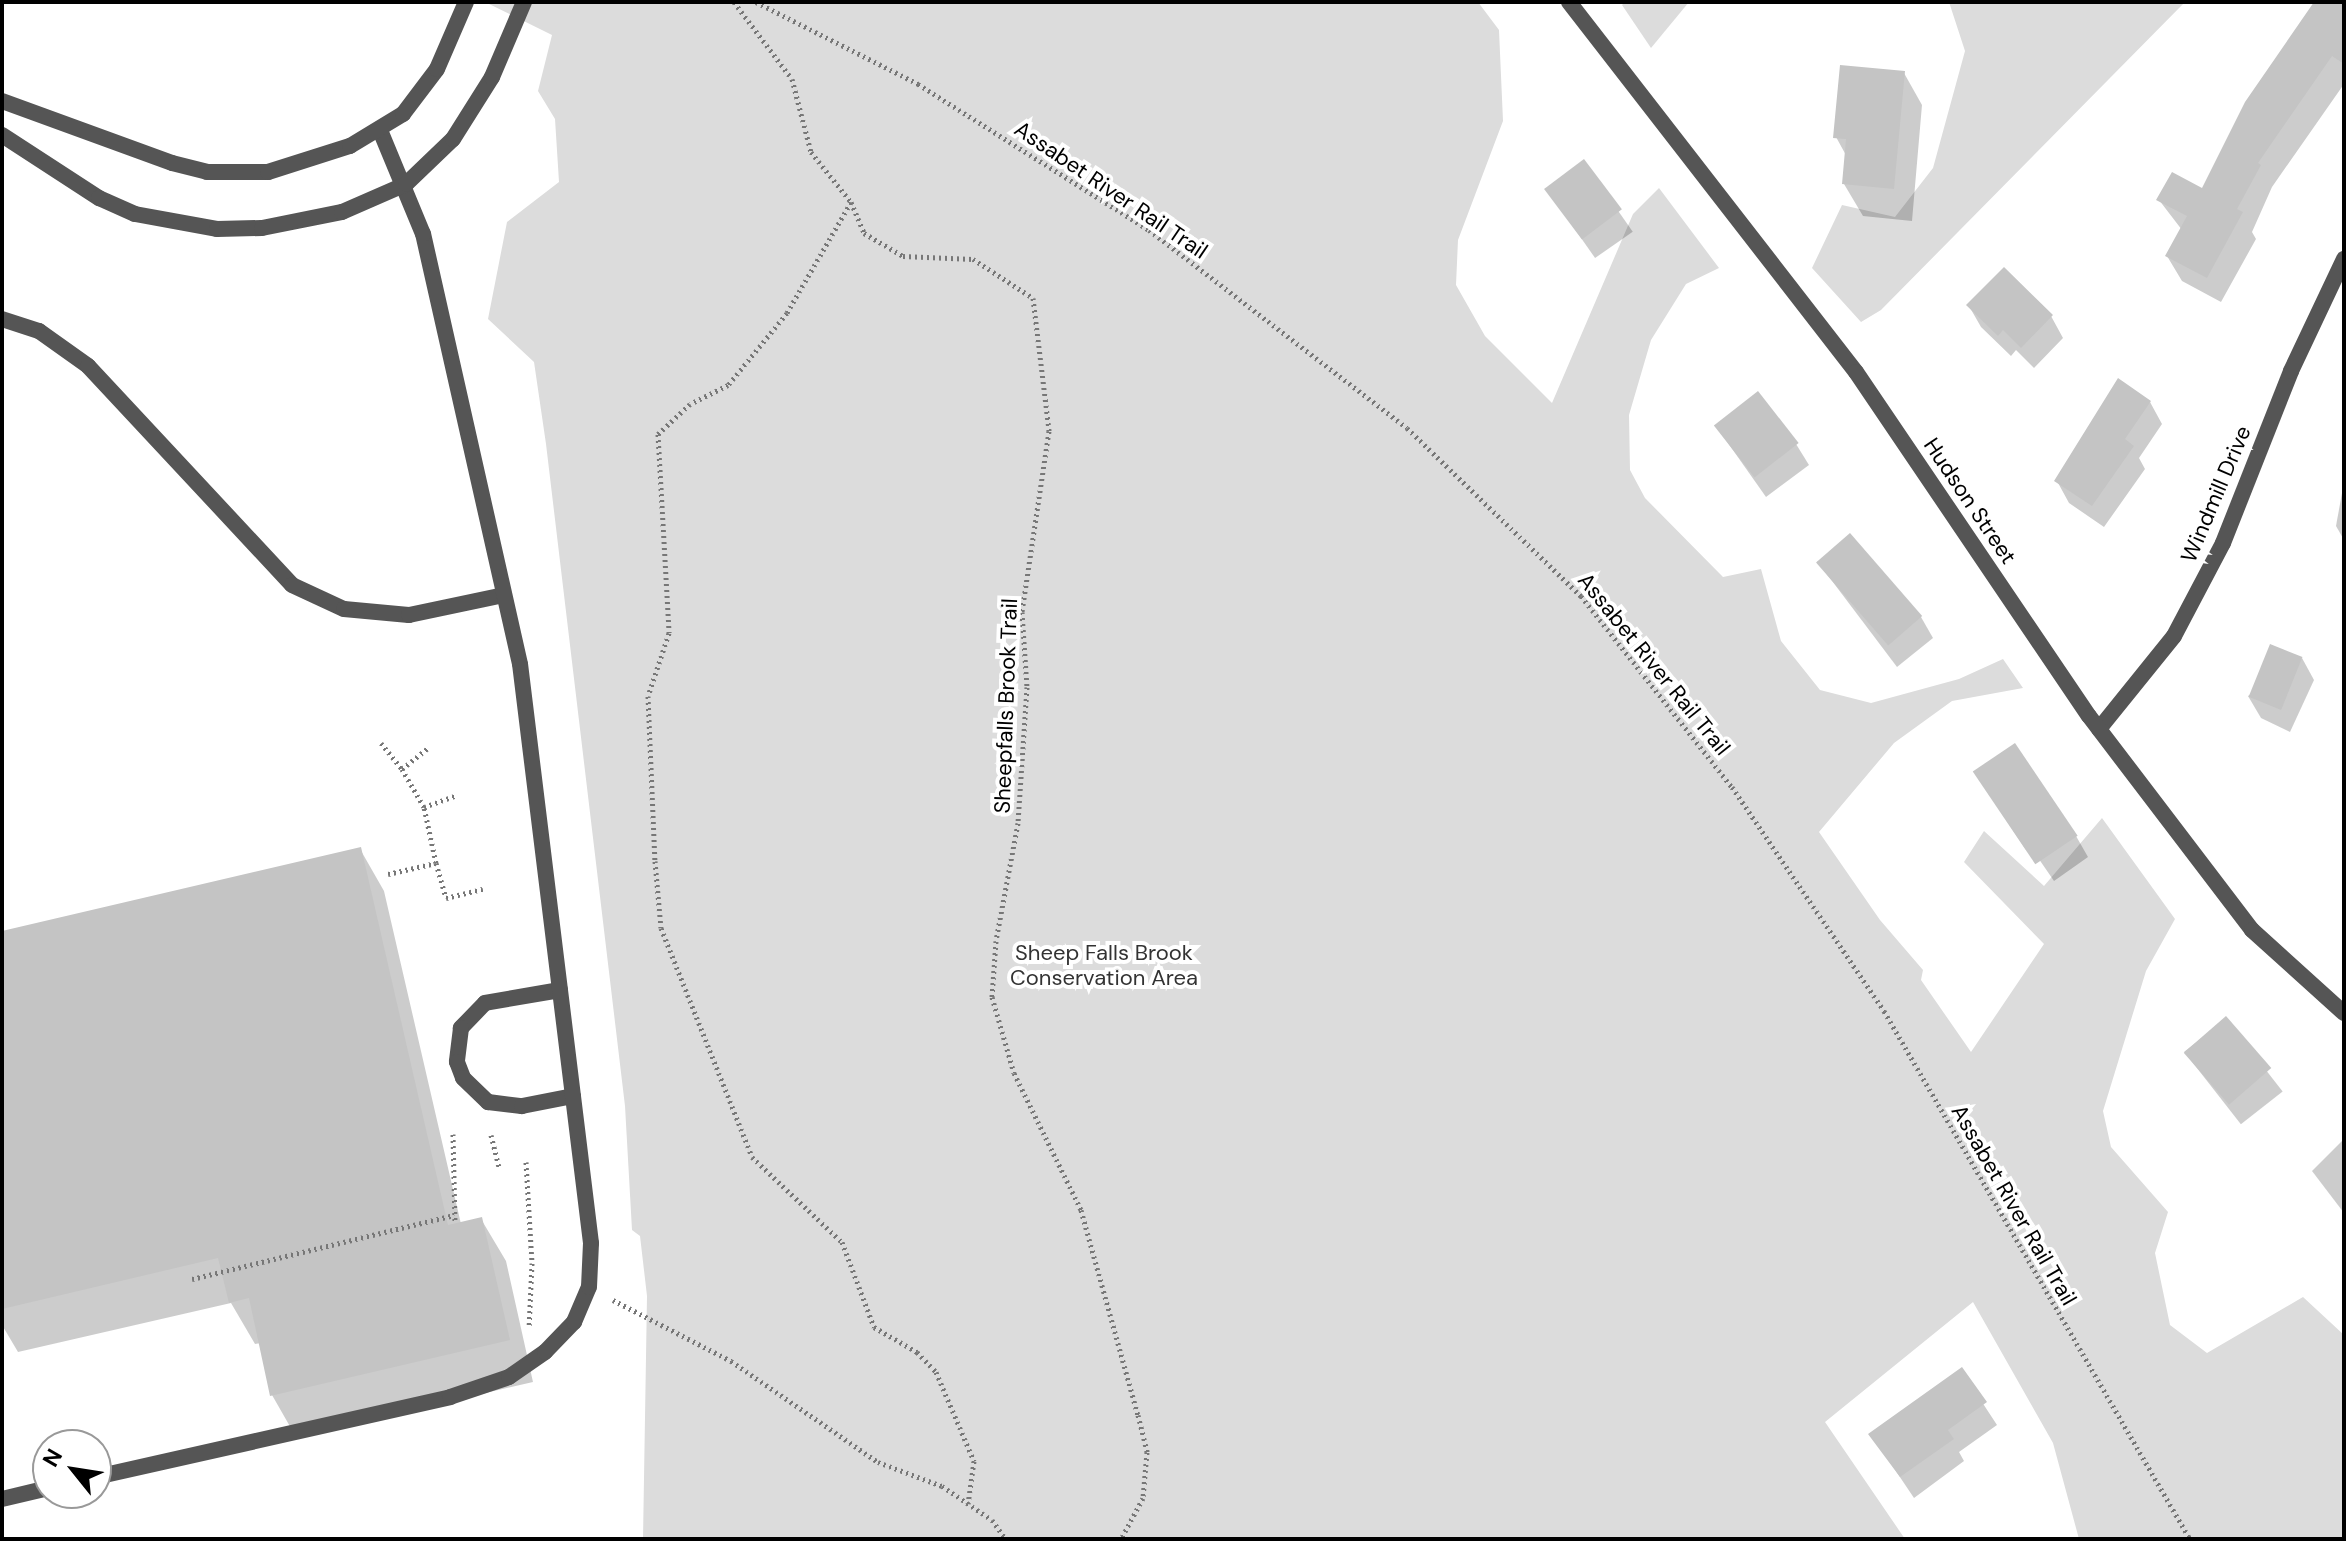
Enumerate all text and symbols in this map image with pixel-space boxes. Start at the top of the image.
street label: Assabet River Rail Trail [1009,116,1213,264]
street label: Windmill Drive [2175,422,2257,566]
street label: Hudson Street [1918,433,2022,569]
street label: Assabet River Rail Trail [1572,567,1736,761]
street label: Sheepfalls Brook Trail [989,598,1023,814]
park label: Sheep Falls Brook Conservation Area [1010,939,1198,990]
street label: Assabet River Rail Trail [1946,1100,2082,1310]
north arrow [32,1429,112,1509]
text: N [36,1444,69,1472]

